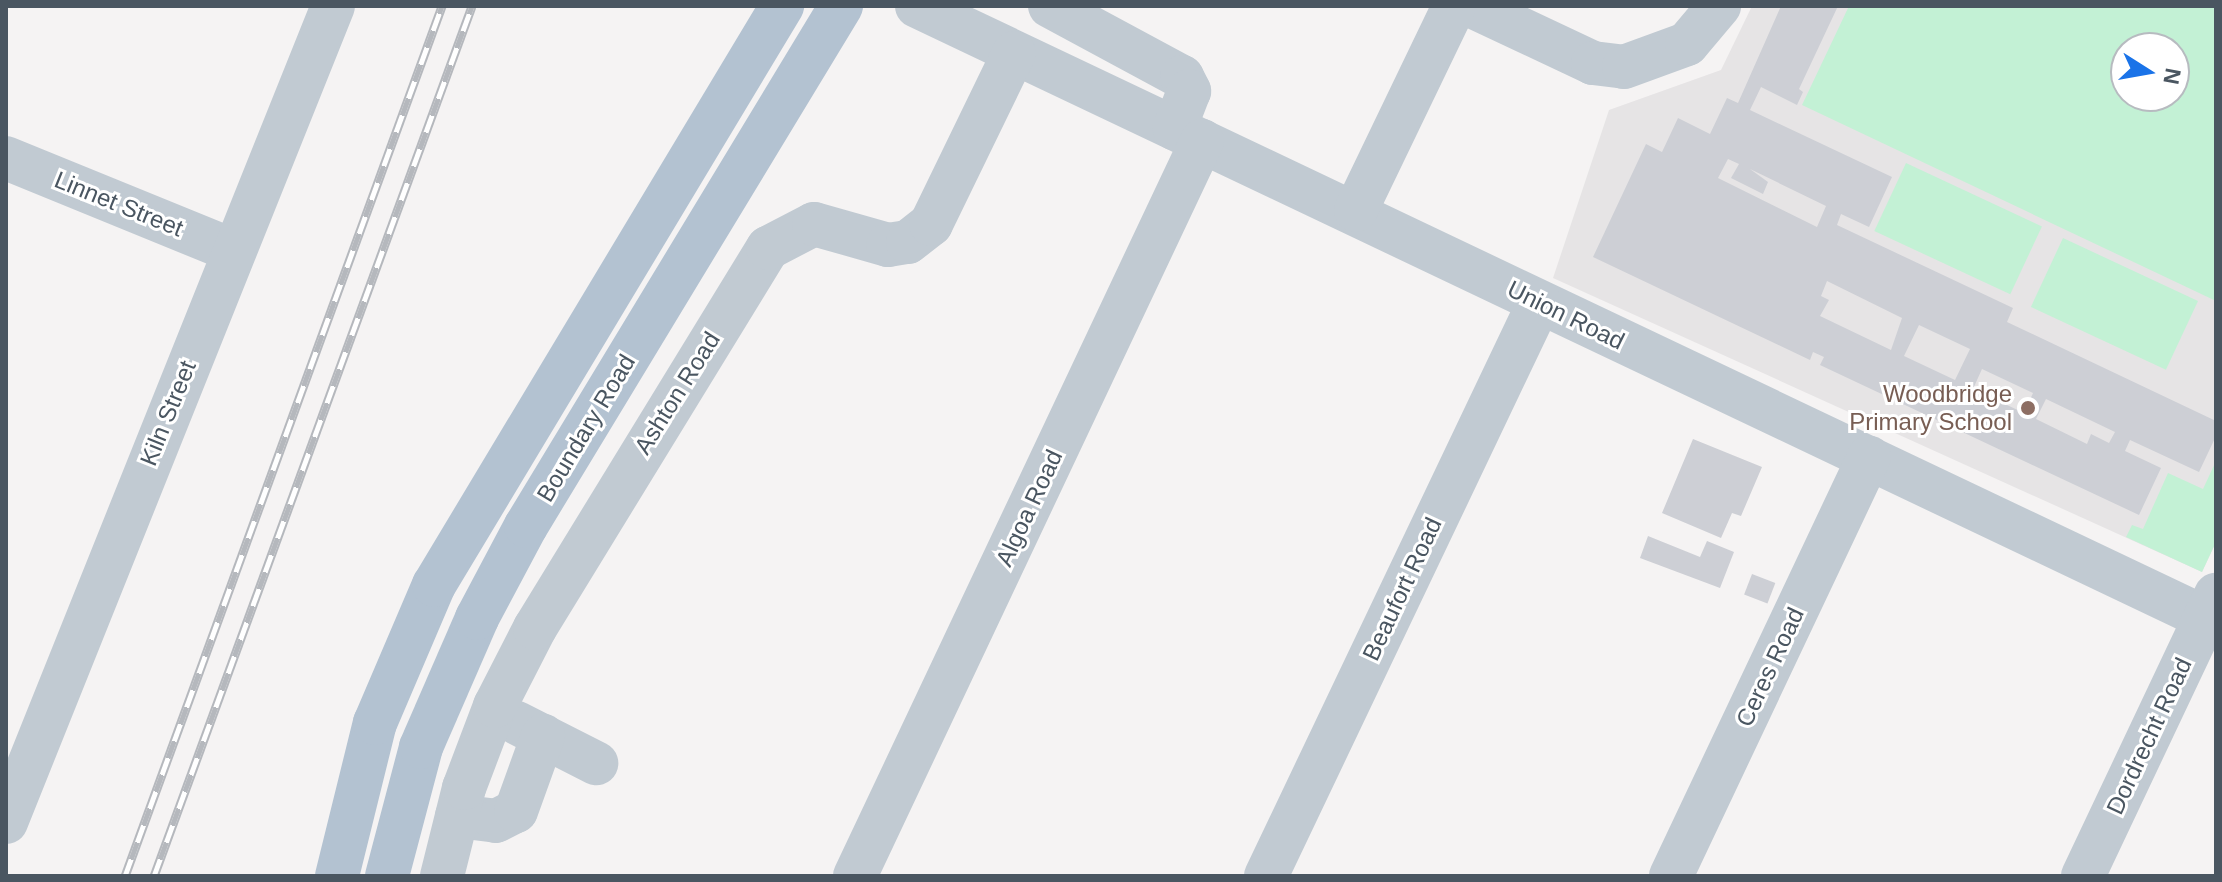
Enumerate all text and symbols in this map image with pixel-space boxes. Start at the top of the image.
north arrow [2110,32,2190,112]
text: N [2158,66,2186,86]
street label: Linnet Street [51,165,187,243]
street label: Union Road [1503,274,1629,356]
street label: Ashton Road [628,327,726,459]
street label: Boundary Road [531,349,641,507]
street label: Kiln Street [134,356,202,470]
place label: Woodbridge Primary School [1849,380,2012,436]
marker: Woodbridge Primary School [2019,399,2037,417]
street label: Algoa Road [989,445,1069,571]
street label: Beaufort Road [1356,513,1448,665]
street label: Ceres Road [1730,603,1810,731]
street label: Dordrecht Road [2100,653,2198,819]

